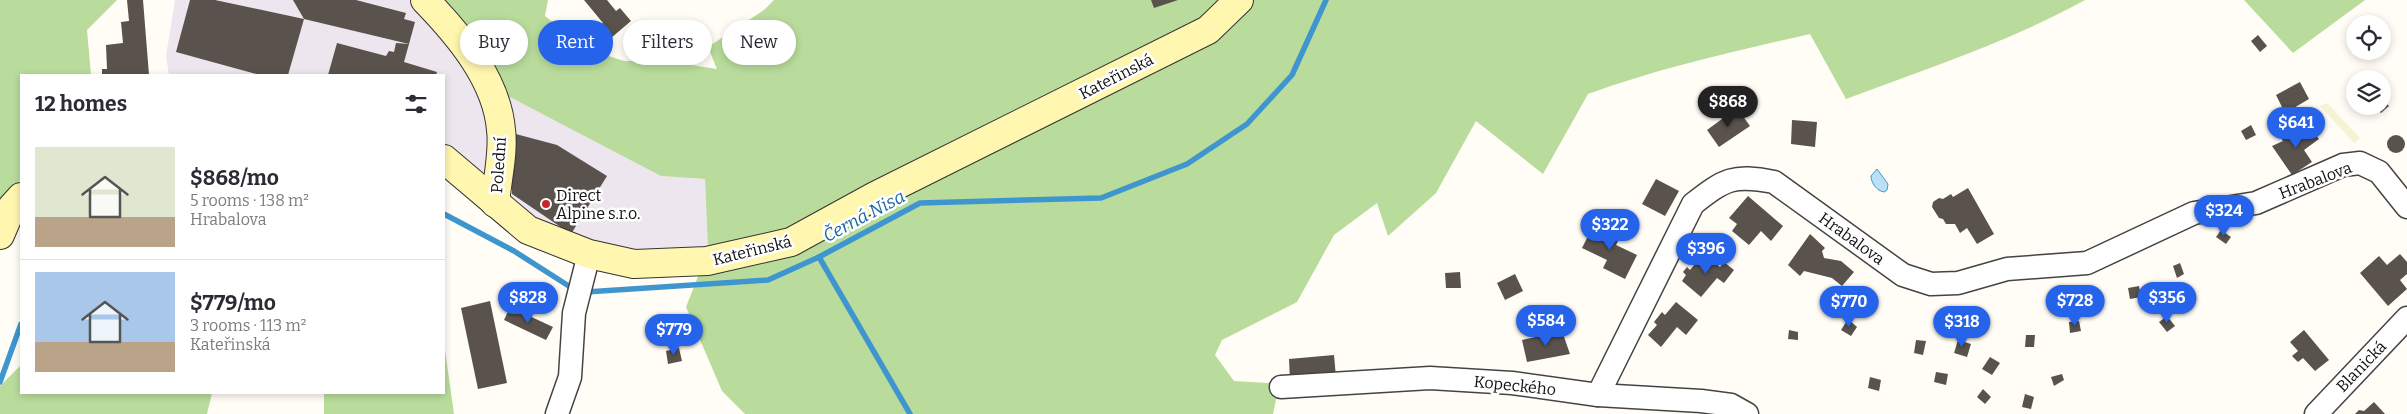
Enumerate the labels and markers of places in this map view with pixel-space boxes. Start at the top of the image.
pin: $868 [1698,86,1758,128]
pin: $641 [2266,106,2326,149]
place label: Direct Alpine s.r.o. [556,186,640,223]
pin: $324 [2194,194,2254,237]
marker: Direct Alpine s.r.o. [540,198,552,210]
pin: $322 [1580,208,1640,251]
pin: $396 [1676,232,1736,275]
pin: $828 [498,282,558,324]
pin: $356 [2137,282,2197,324]
pin: $728 [2045,284,2105,327]
pin: $770 [1819,286,1879,328]
pin: $584 [1516,304,1576,347]
pin: $318 [1932,306,1992,348]
pin: $779 [644,314,704,356]

